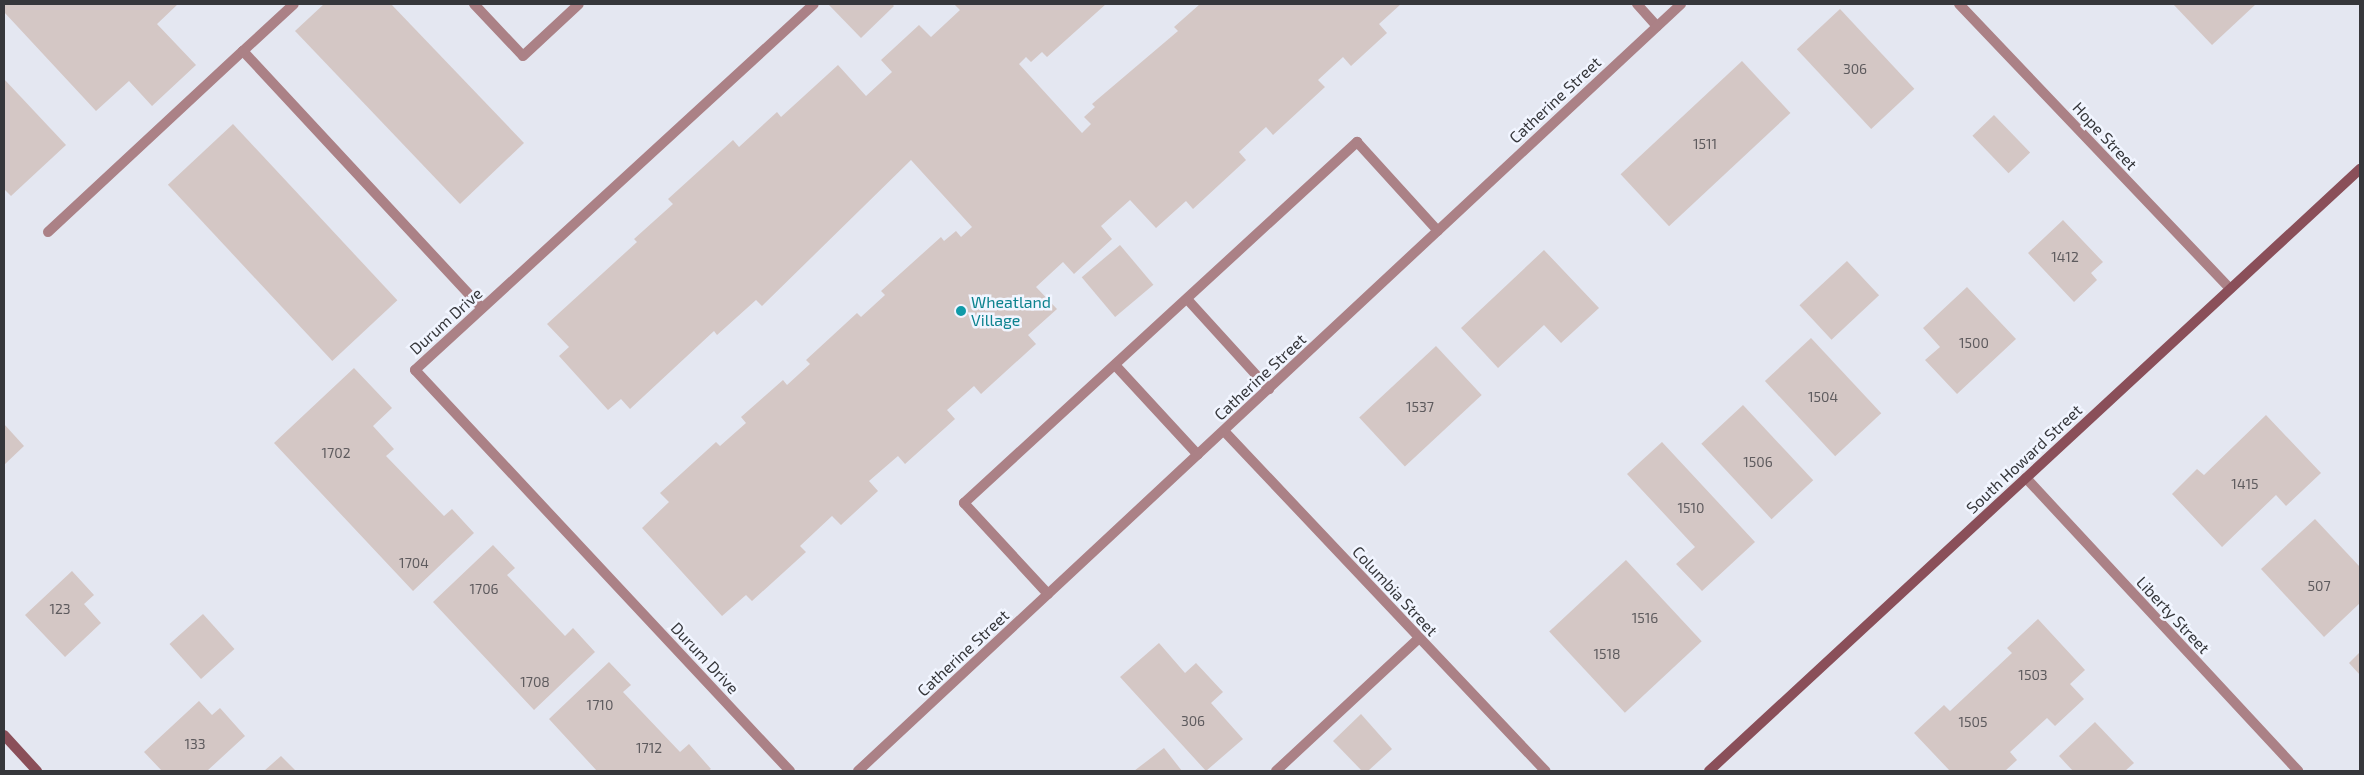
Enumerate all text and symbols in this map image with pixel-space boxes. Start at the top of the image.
street label: Catherine Street [1505,53,1605,147]
house number: 306 [1843,61,1867,77]
street label: Hope Street [2069,98,2141,174]
house number: 1511 [1693,136,1717,152]
house number: 1412 [2051,249,2079,265]
street label: Durum Drive [406,283,486,359]
place label: Wheatland Village [971,292,1051,330]
marker: Wheatland Village [955,305,967,317]
street label: Catherine Street [1210,330,1310,424]
house number: 1500 [1959,335,1989,351]
house number: 1504 [1808,389,1838,405]
house number: 1537 [1406,399,1434,415]
street label: South Howard Street [1962,400,2086,518]
house number: 1702 [321,445,351,461]
house number: 1506 [1743,454,1773,470]
house number: 1415 [2231,476,2259,492]
house number: 1510 [1677,500,1705,516]
street label: Columbia Street [1348,542,1442,640]
house number: 1704 [399,555,429,571]
street label: Liberty Street [2132,572,2214,658]
house number: 507 [2307,578,2331,594]
house number: 1706 [469,581,499,597]
house number: 123 [49,601,71,617]
street label: Catherine Street [913,606,1013,700]
house number: 1516 [1632,610,1658,626]
street label: Durum Drive [667,618,743,698]
house number: 1518 [1593,646,1621,662]
house number: 1503 [2018,667,2048,683]
house number: 1708 [520,674,550,690]
house number: 1710 [587,697,613,713]
house number: 306 [1181,713,1205,729]
house number: 1505 [1958,714,1988,730]
house number: 133 [184,736,206,752]
house number: 1712 [636,740,662,756]

